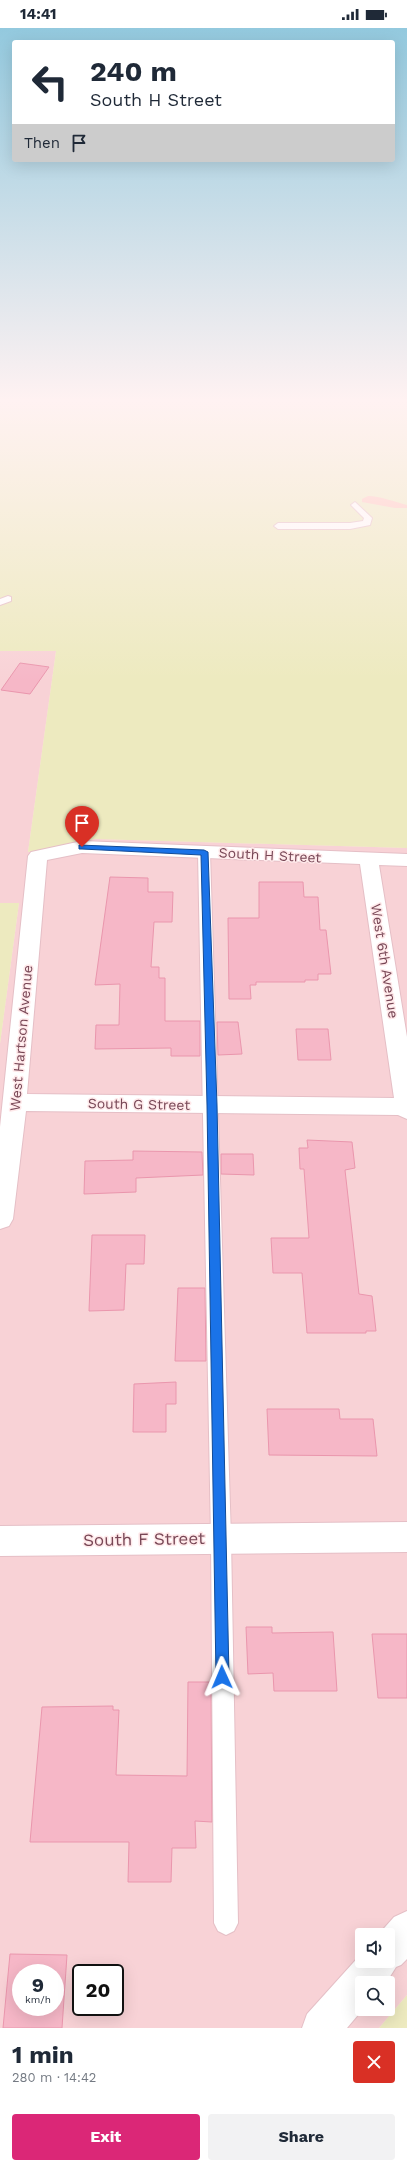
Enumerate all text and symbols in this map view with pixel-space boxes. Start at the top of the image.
text: 14:41 [20,5,56,23]
text: 240 m [90,55,177,88]
icon: left [24,56,76,108]
text: South H Street [90,89,222,110]
icon: arrive [68,132,90,154]
text: Then [24,134,60,152]
pin [65,806,99,847]
icon: arrive [71,812,93,834]
street label: South H Street [218,844,322,866]
street label: West 6th Avenue [368,903,402,1019]
street label: West Hartson Avenue [7,964,35,1112]
street label: South G Street [88,1095,190,1113]
street label: South F Street [83,1528,205,1550]
position arrow [201,1656,243,1698]
map controls [355,1928,395,2016]
button: sound [355,1928,395,1968]
speed limit sign: 20 [72,1964,124,2016]
text: 9 [32,1973,44,1997]
button: search [355,1976,395,2016]
text: km/h [25,1994,51,2005]
text: 1 min [12,2041,74,2069]
button: close [353,2041,395,2083]
text: 280 m · 14:42 [12,2070,96,2085]
button: Exit [12,2114,200,2160]
button: Share [208,2114,395,2160]

